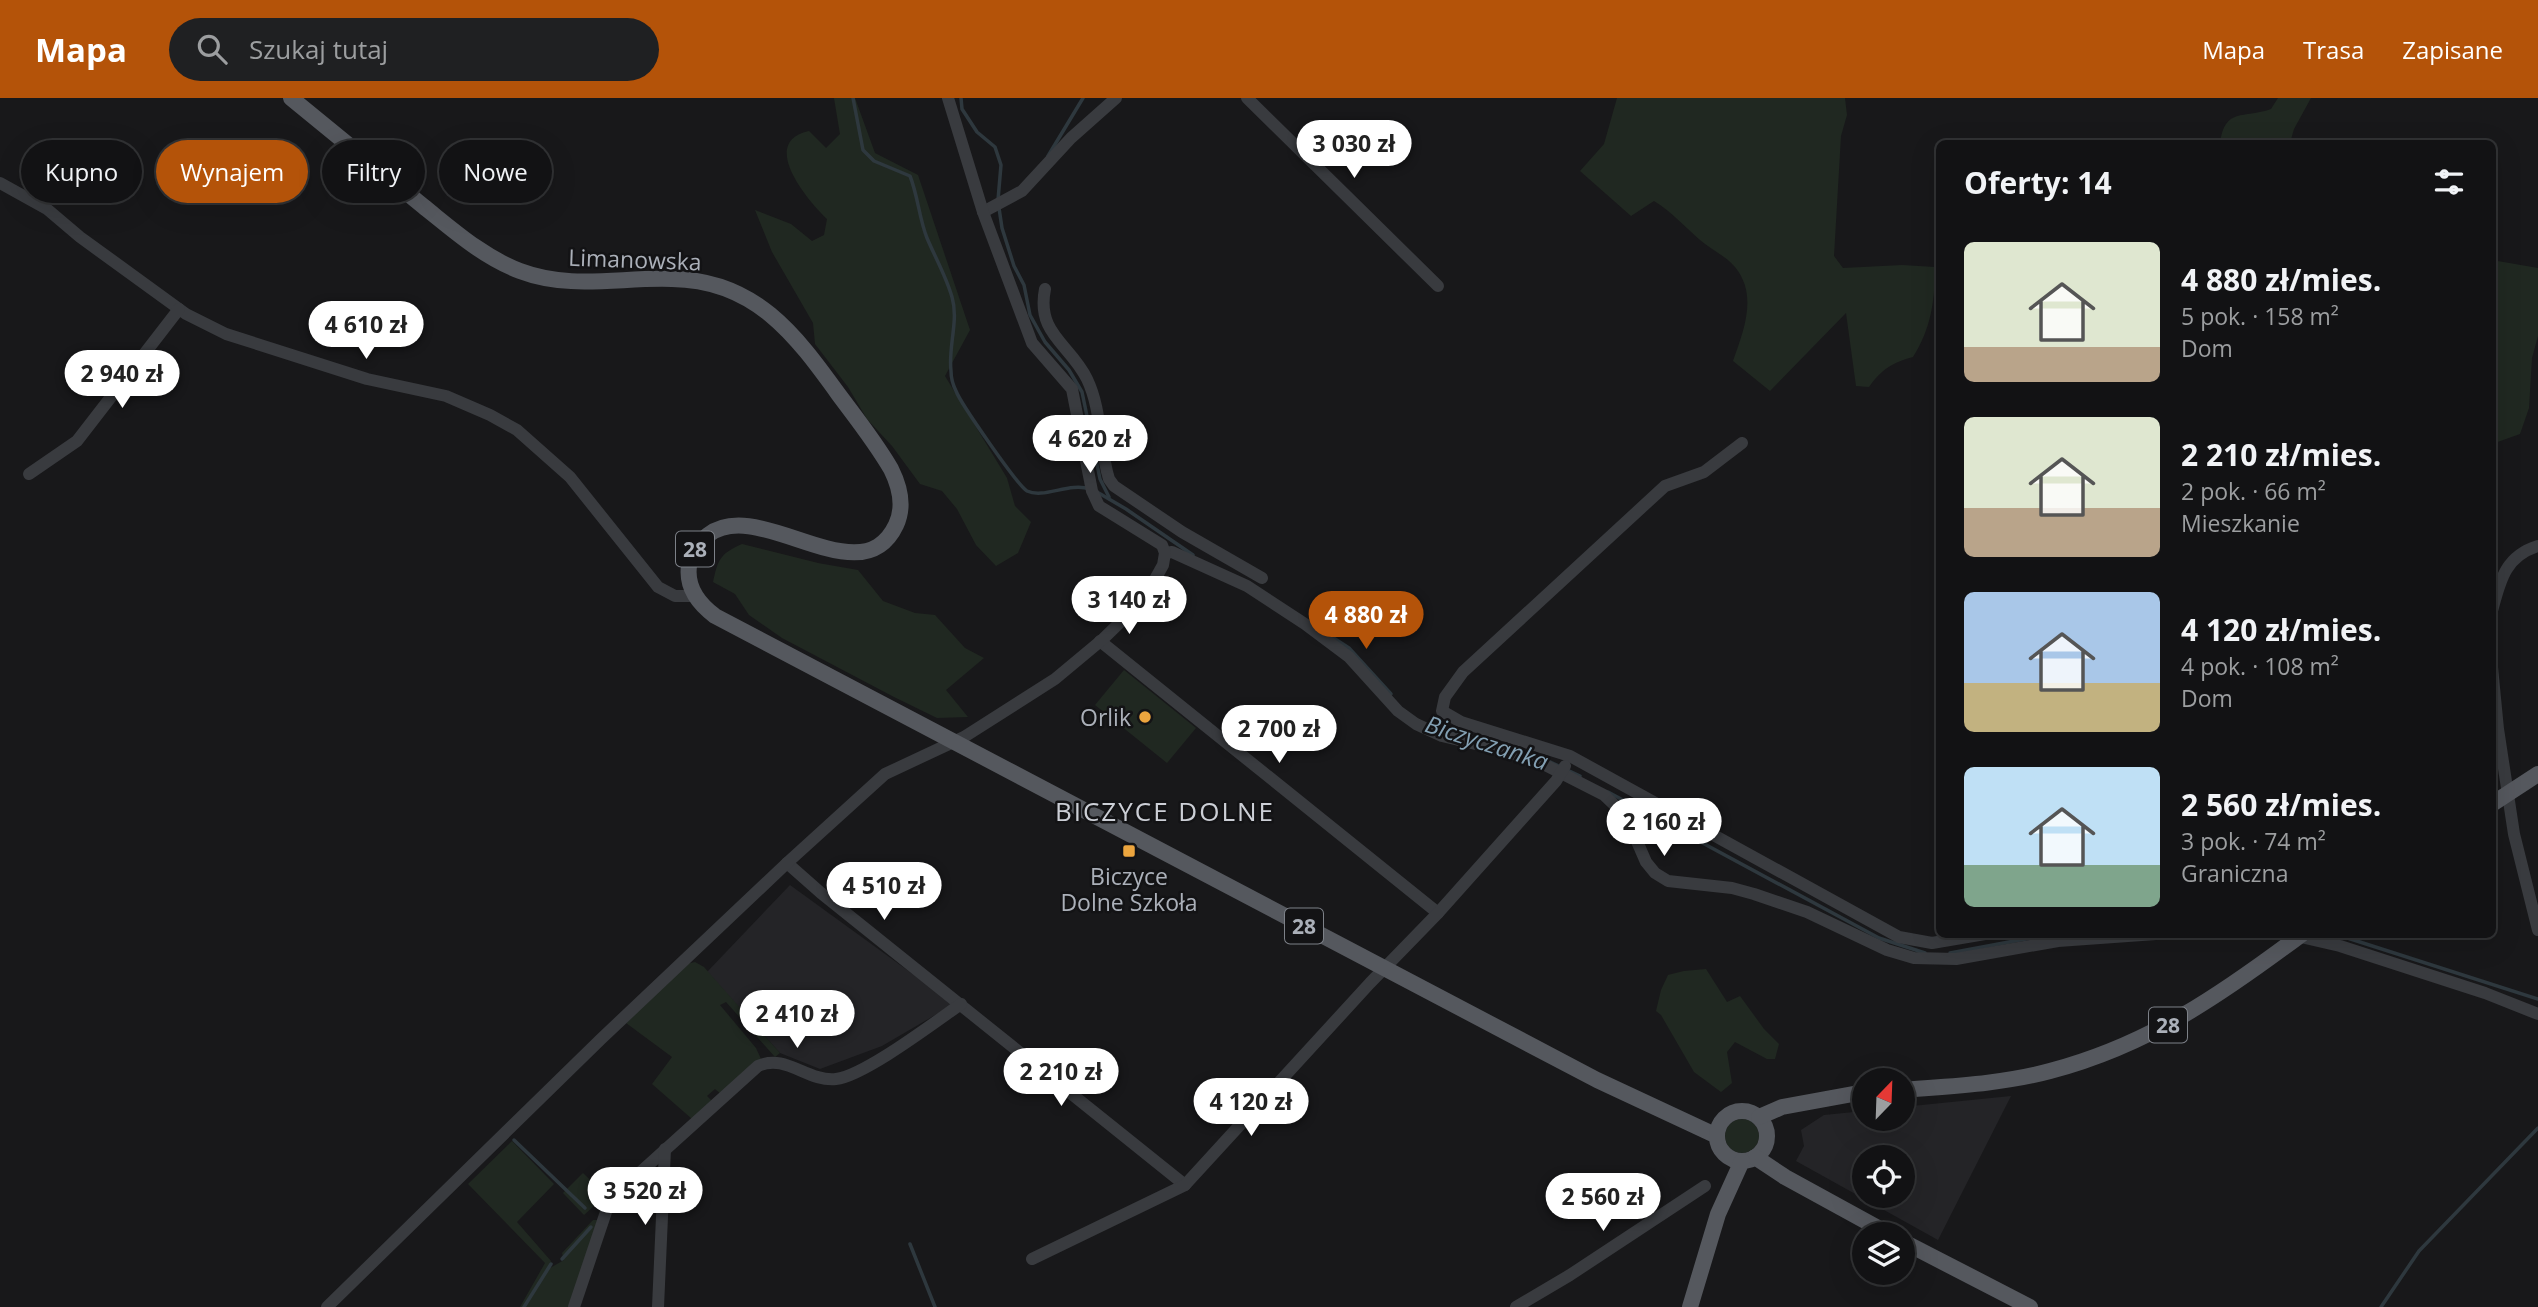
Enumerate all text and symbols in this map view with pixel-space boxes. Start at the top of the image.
search box [169,18,659,81]
text: Mapa [35,27,127,72]
icon: search [193,30,231,68]
text: Szukaj tutaj [249,31,388,67]
text: Mapa [2202,33,2265,66]
text: Trasa [2303,33,2364,66]
text: Zapisane [2402,33,2503,66]
pin: 3 030 zł [1282,120,1426,180]
text: 3 030 zł [1313,127,1395,159]
chip: Kupno [21,140,142,203]
chip: Wynajem [156,140,308,203]
chip: Filtry [322,140,425,203]
chip: Nowe [439,140,552,203]
text: Oferty: 14 [1964,162,2112,203]
icon: filters [2430,163,2468,201]
street label: Limanowska [568,241,702,277]
text: 4 880 zł/mies. [2181,259,2381,300]
icon: home [2020,270,2104,354]
text: 5 pok. · 158 m² [2181,300,2339,332]
pin: 4 610 zł [294,302,438,361]
text: 4 610 zł [325,308,407,340]
text: Dom [2181,332,2233,364]
pin: 2 940 zł [50,350,194,410]
text: 2 940 zł [81,357,163,389]
pin: 4 620 zł [1018,416,1162,475]
text: 4 620 zł [1049,422,1131,454]
text: 2 210 zł/mies. [2181,434,2381,475]
icon: home [2020,445,2104,529]
text: 2 pok. · 66 m² [2181,475,2326,507]
text: Mieszkanie [2181,507,2300,539]
road number: 28 [676,532,714,566]
pin: 3 140 zł [1057,576,1201,636]
text: 3 140 zł [1088,583,1170,615]
pin: 4 880 zł [1294,592,1438,651]
text: 4 880 zł [1325,598,1407,630]
text: 4 120 zł/mies. [2181,609,2381,650]
icon: home [2020,620,2104,704]
text: 4 pok. · 108 m² [2181,650,2339,682]
text: Dom [2181,682,2233,714]
place label: Orlik [1080,701,1131,733]
pin: 2 700 zł [1207,706,1351,765]
water label: Biczyczanka [1421,707,1553,777]
marker: Orlik [1137,709,1153,725]
text: 2 700 zł [1238,712,1320,744]
text: 2 560 zł/mies. [2181,784,2381,825]
district label: BICZYCE DOLNE [1055,793,1275,829]
icon: home [2020,795,2104,879]
pin: 2 160 zł [1592,798,1736,858]
text: 2 160 zł [1623,805,1705,837]
text: 3 pok. · 74 m² [2181,825,2326,857]
marker: Biczyce Dolne Szkoła [1121,843,1137,859]
text: Graniczna [2181,857,2289,889]
place label: Biczyce Dolne Szkoła [1060,860,1198,918]
pin: 4 510 zł [812,862,956,922]
text: 4 510 zł [843,869,925,901]
road number: 28 [1285,908,1323,944]
pin: 2 410 zł [725,990,869,1050]
text: 2 410 zł [756,997,838,1029]
road number: 28 [2149,1007,2187,1042]
pin: 2 210 zł [989,1048,1133,1108]
text: 2 210 zł [1020,1055,1102,1087]
north arrow [1852,1068,1914,1130]
map controls [1852,1068,1915,1285]
pin: 4 120 zł [1179,1079,1323,1138]
text: 4 120 zł [1210,1085,1292,1117]
button: locate [1852,1145,1915,1208]
pin: 3 520 zł [573,1168,717,1227]
text: 3 520 zł [604,1174,686,1206]
pin: 2 560 zł [1531,1174,1675,1233]
text: 2 560 zł [1562,1180,1644,1212]
button: layers [1852,1222,1915,1285]

